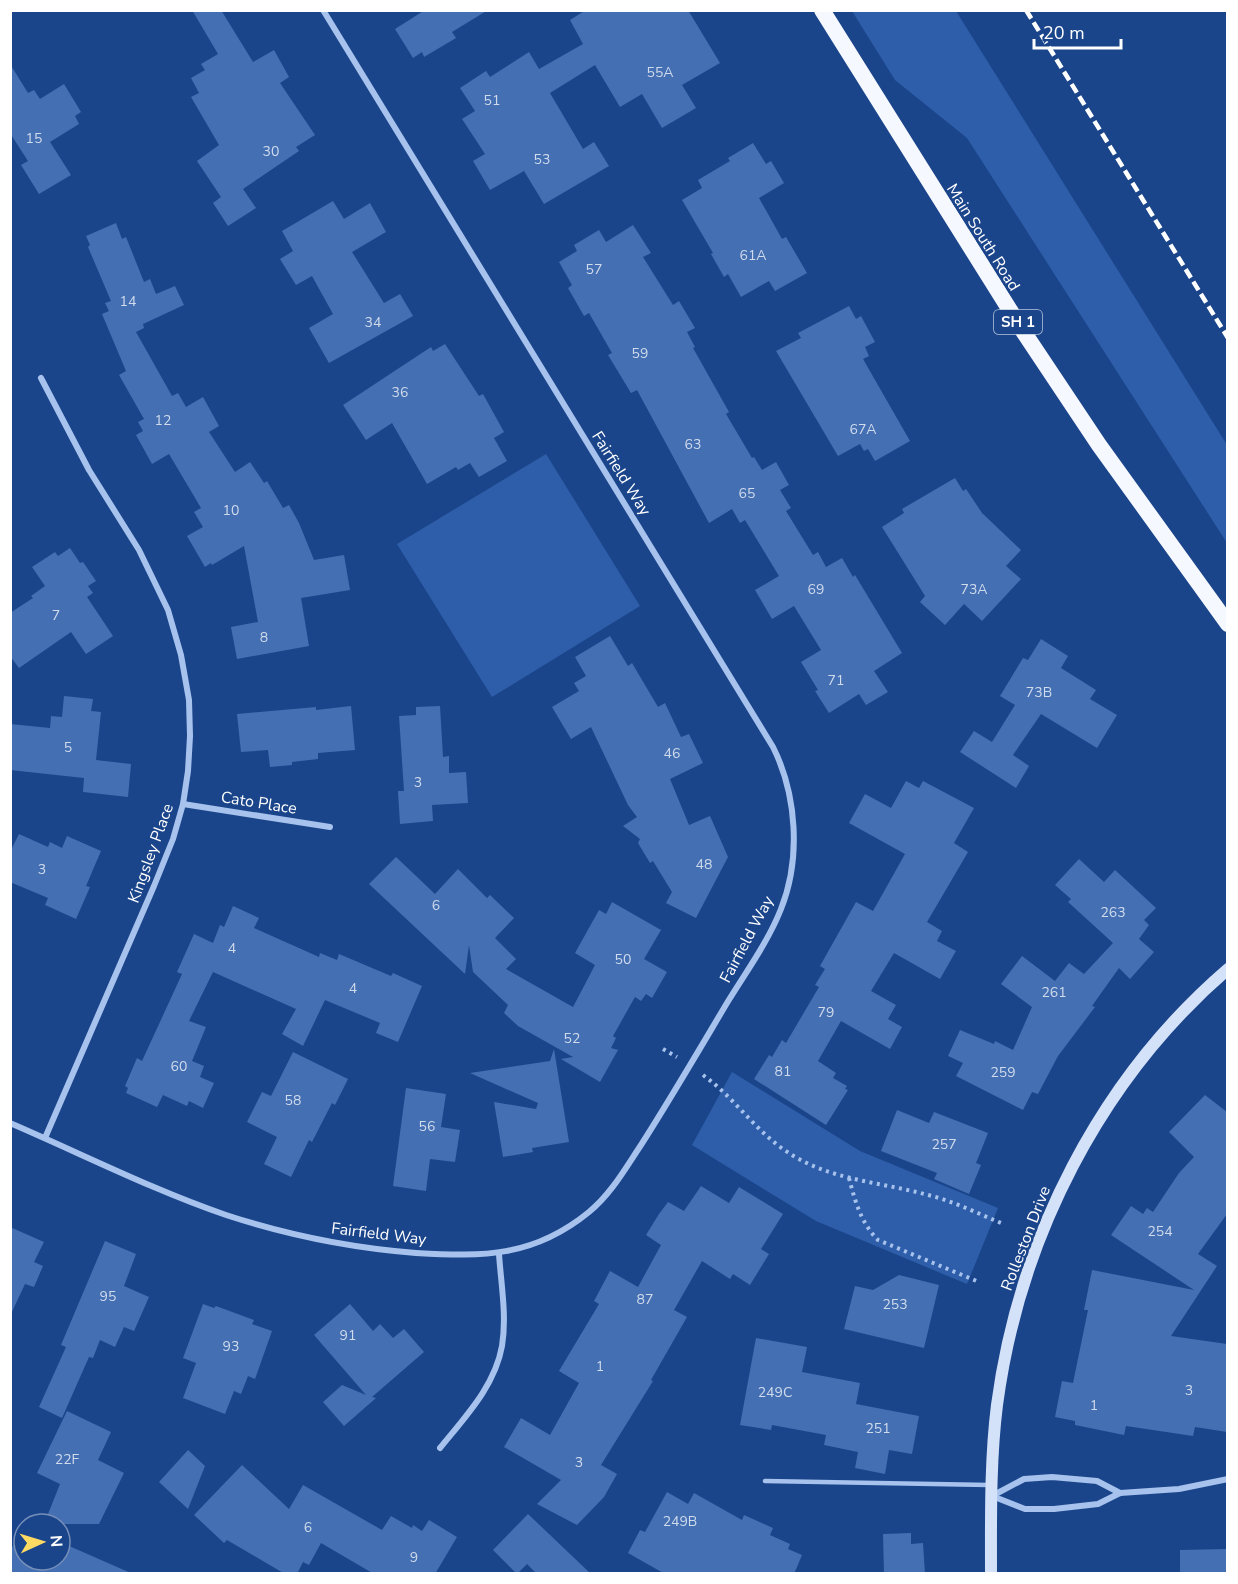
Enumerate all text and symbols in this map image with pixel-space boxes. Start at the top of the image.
scale bar [1034,12,1121,50]
text: 20 m [1043,21,1085,45]
house number: 55A [646,63,674,82]
house number: 51 [484,91,500,110]
house number: 15 [26,129,42,148]
house number: 30 [263,142,279,161]
house number: 53 [534,150,550,169]
street label: Main South Road [941,180,1025,295]
house number: 61A [739,246,767,265]
house number: 57 [586,260,602,279]
house number: 14 [120,292,136,311]
road number: SH 1 [994,310,1042,334]
house number: 34 [365,313,381,332]
house number: 59 [632,344,648,363]
house number: 36 [392,383,408,402]
house number: 12 [155,411,171,430]
house number: 67A [849,420,877,439]
street label: Fairfield Way [586,427,656,521]
house number: 63 [685,435,701,454]
house number: 65 [739,484,755,503]
house number: 10 [223,501,239,520]
house number: 69 [808,580,824,599]
house number: 73A [960,580,988,599]
house number: 7 [52,606,60,625]
house number: 8 [260,628,268,647]
house number: 71 [828,671,844,690]
house number: 73B [1026,683,1052,702]
house number: 5 [64,738,72,757]
house number: 46 [664,744,680,763]
house number: 3 [414,773,422,792]
street label: Cato Place [219,786,298,820]
street label: Kingsley Place [123,801,179,906]
house number: 48 [696,855,712,874]
house number: 3 [38,860,46,879]
street label: Fairfield Way [715,891,779,987]
house number: 6 [432,896,440,915]
house number: 263 [1100,903,1126,922]
house number: 4 [228,939,236,958]
house number: 50 [615,950,631,969]
house number: 4 [349,979,357,998]
house number: 261 [1041,983,1067,1002]
house number: 79 [818,1003,834,1022]
house number: 52 [564,1029,580,1048]
house number: 60 [171,1057,187,1076]
house number: 81 [775,1062,791,1081]
house number: 259 [990,1063,1016,1082]
house number: 58 [285,1091,301,1110]
house number: 56 [419,1117,435,1136]
house number: 257 [931,1135,957,1154]
street label: Rolleston Drive [996,1183,1056,1294]
street label: Fairfield Way [330,1217,428,1251]
house number: 254 [1147,1222,1173,1241]
house number: 95 [100,1287,116,1306]
house number: 87 [637,1290,653,1309]
house number: 253 [882,1295,908,1314]
house number: 91 [340,1326,356,1345]
house number: 93 [223,1337,239,1356]
house number: 1 [596,1357,604,1376]
house number: 3 [1185,1381,1193,1400]
house number: 249C [758,1383,792,1402]
house number: 1 [1090,1396,1098,1415]
house number: 251 [865,1419,891,1438]
house number: 22F [55,1450,80,1469]
house number: 3 [575,1453,583,1472]
north arrow [12,1512,72,1572]
house number: 249B [663,1512,697,1531]
house number: 6 [304,1518,312,1537]
text: N [45,1534,67,1548]
house number: 9 [410,1548,418,1567]

